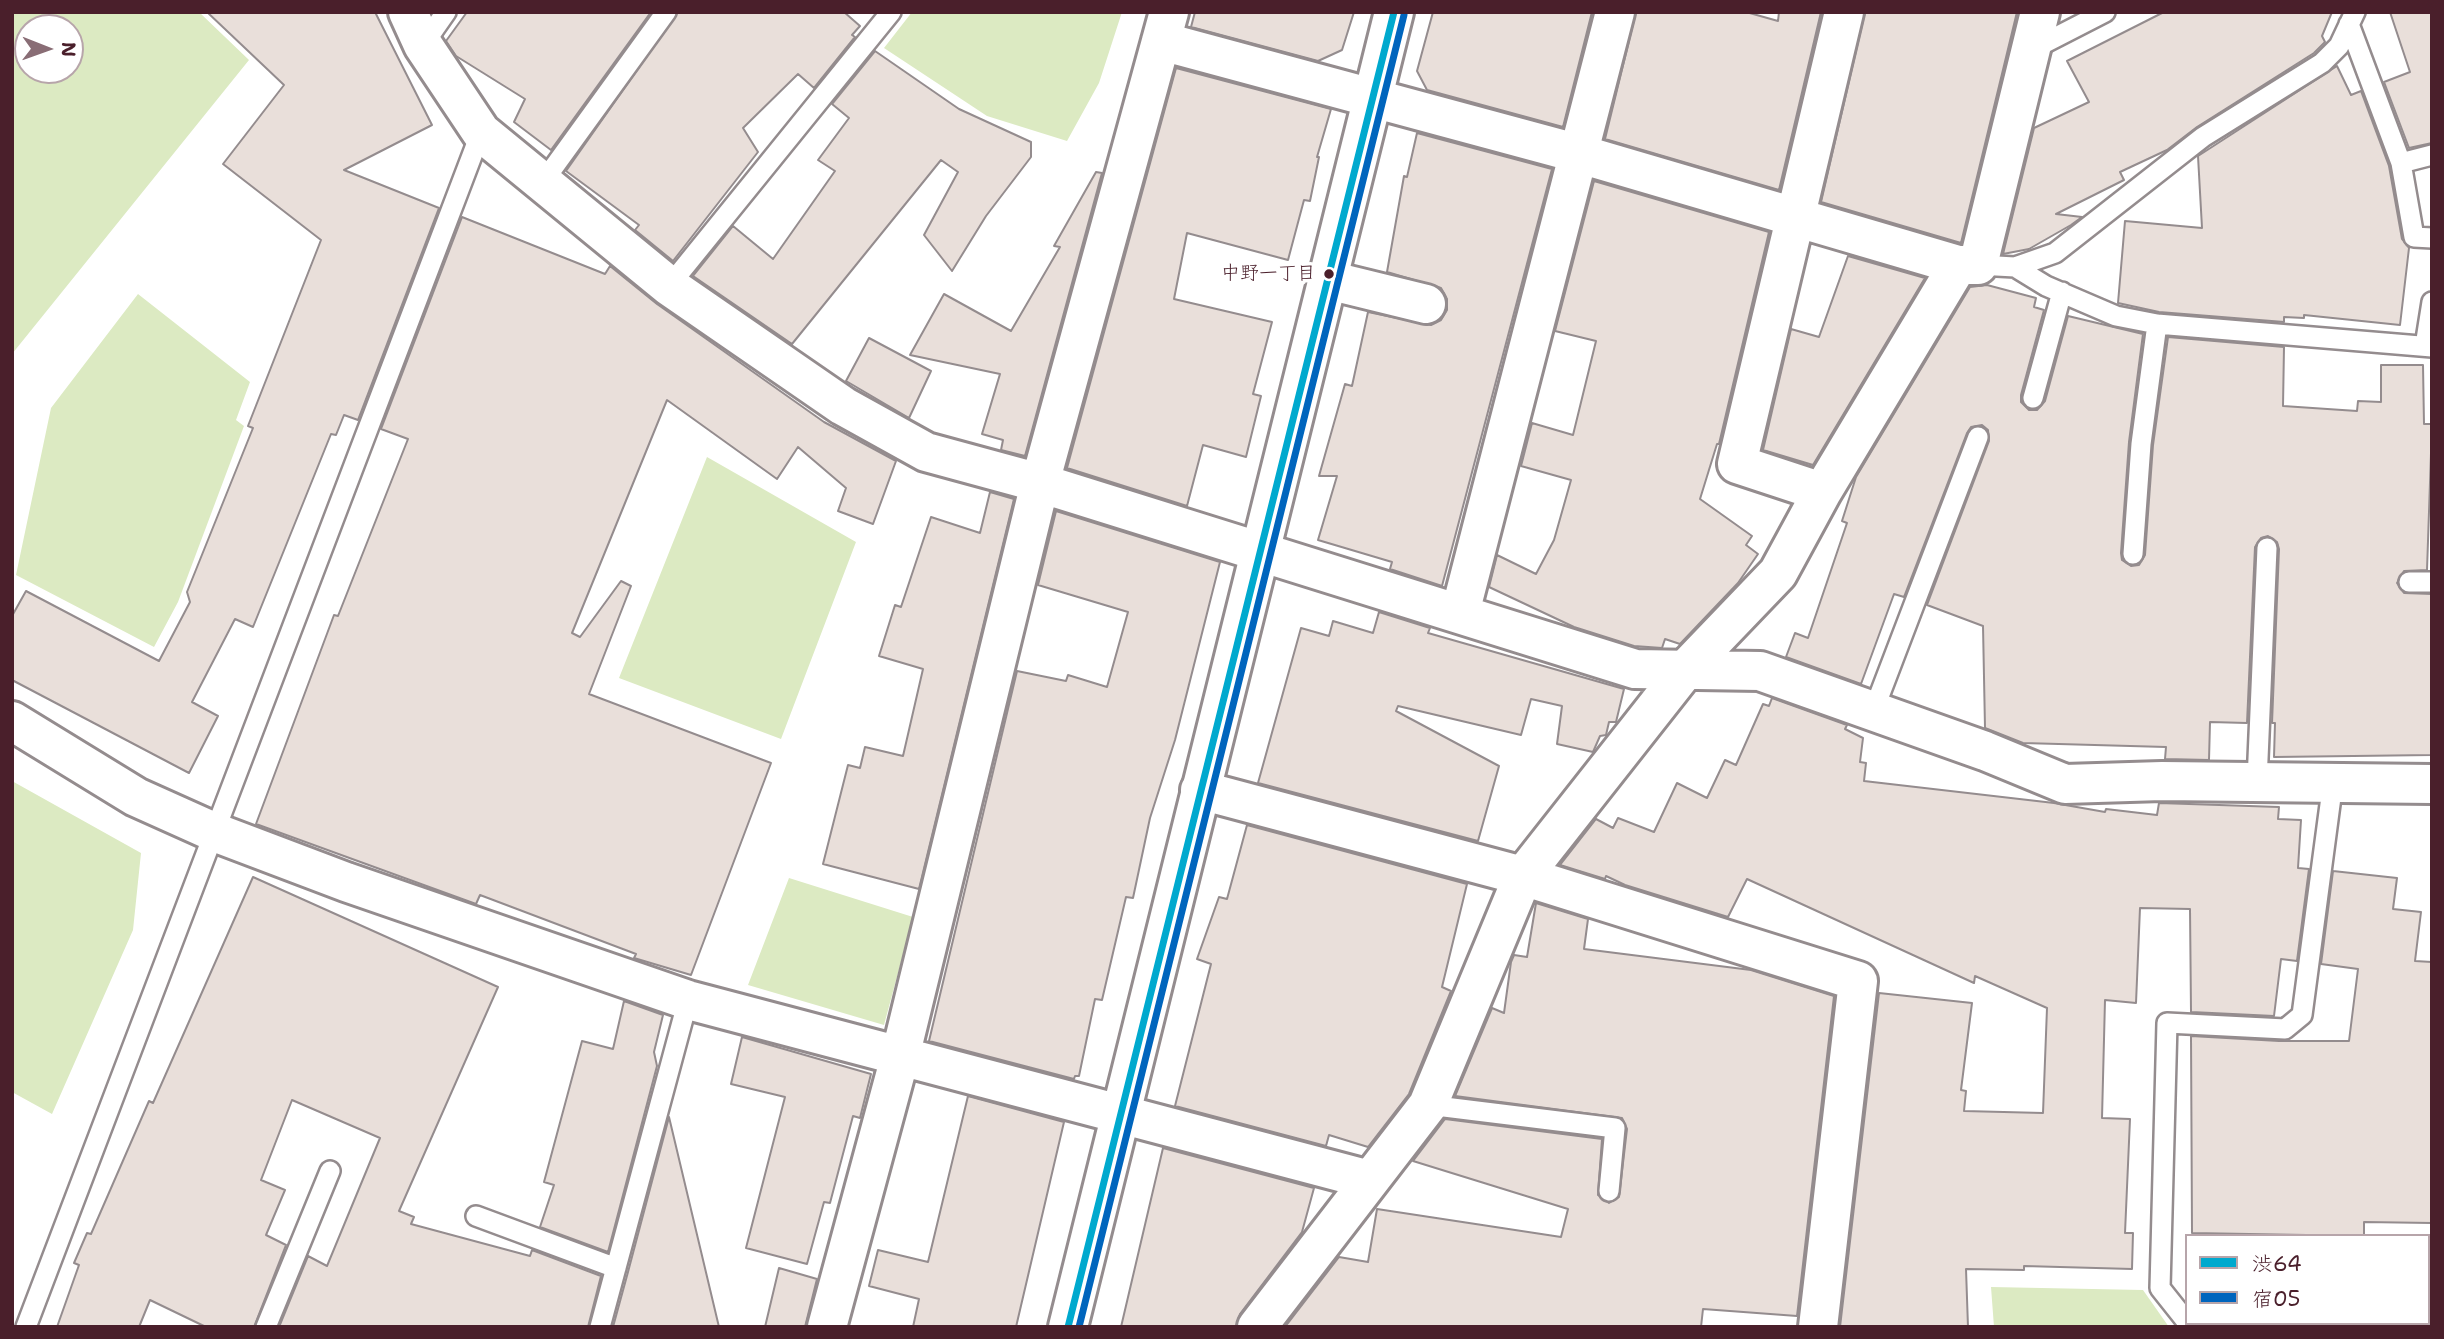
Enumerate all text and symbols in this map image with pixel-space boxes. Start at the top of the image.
north arrow [14,14,84,84]
text: N [56,42,81,57]
place label: 中野一丁目 [1221,263,1316,285]
marker: 中野一丁目 [1322,267,1336,281]
legend [2185,1234,2430,1325]
text: 渋64 [2252,1250,2302,1278]
text: 宿05 [2252,1285,2300,1313]

